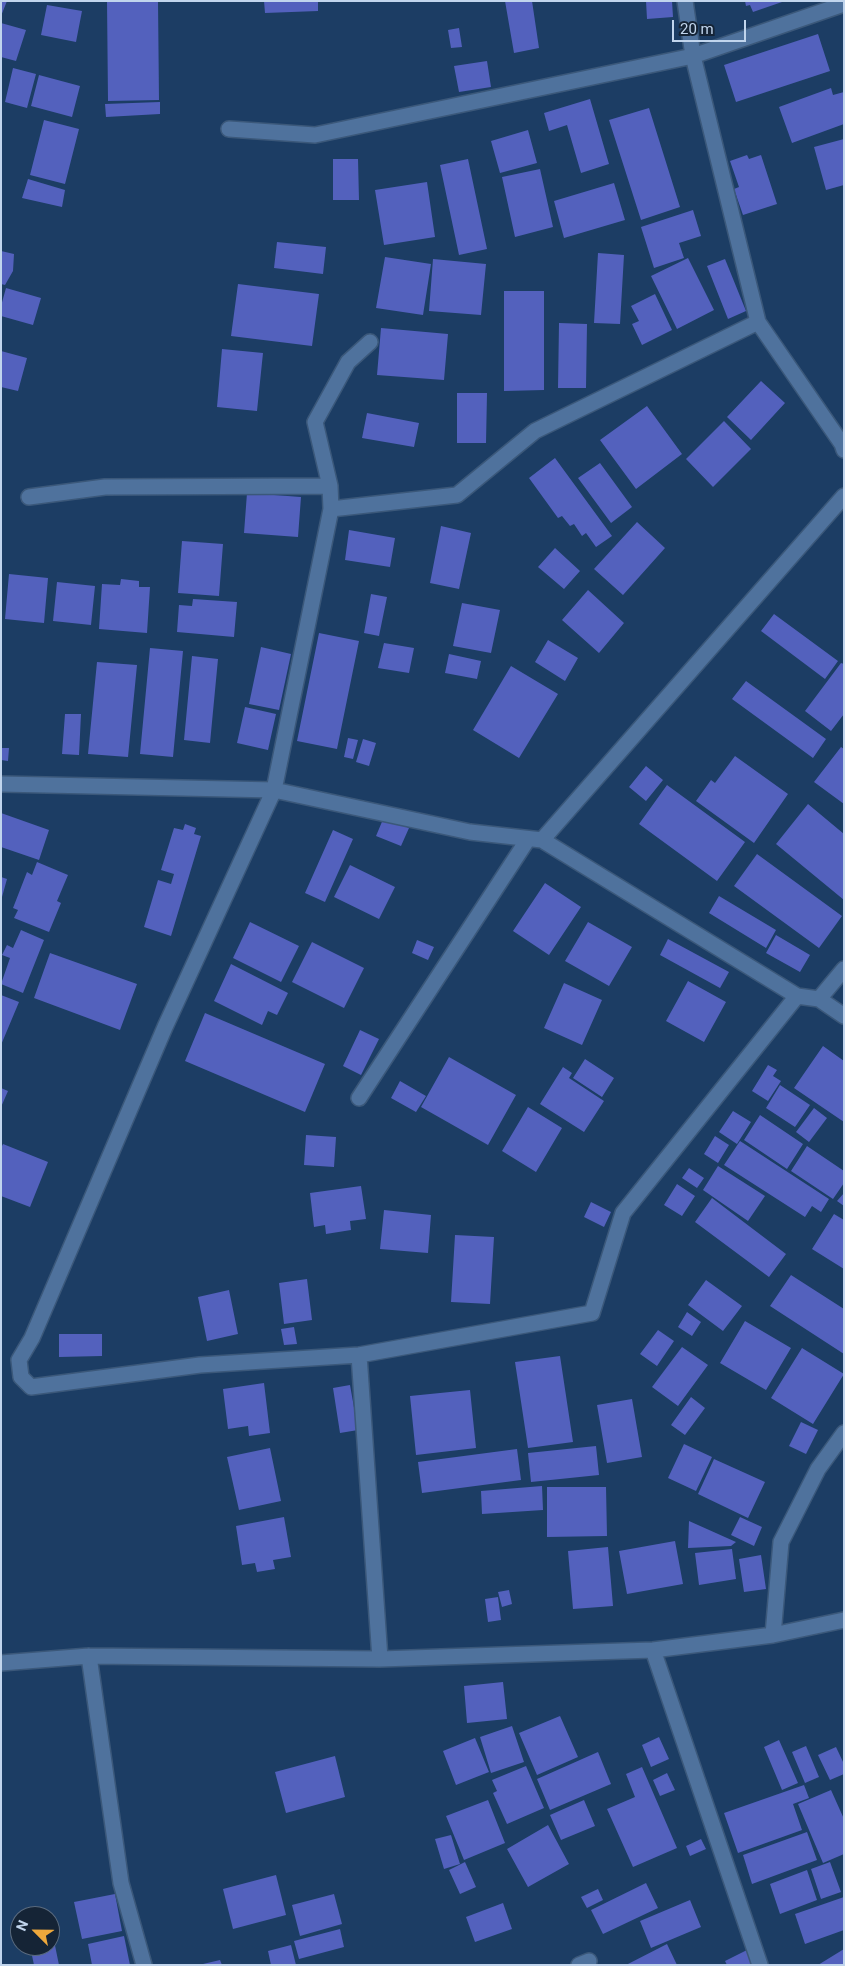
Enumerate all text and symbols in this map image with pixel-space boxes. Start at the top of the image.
scale bar [675,10,749,42]
text: 20 m [680,20,714,38]
north arrow [10,1906,60,1956]
text: N [13,1918,31,1933]

